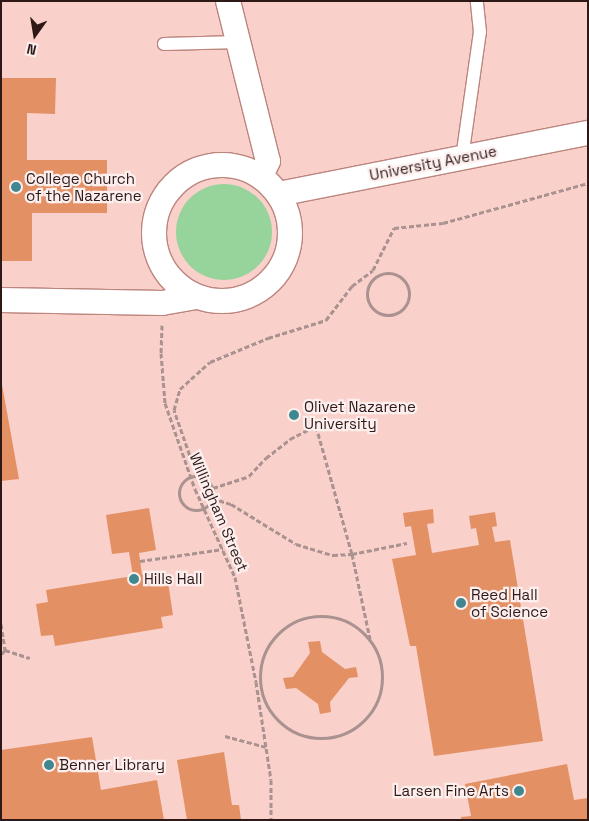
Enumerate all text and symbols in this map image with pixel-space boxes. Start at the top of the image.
north arrow [10,10,60,60]
text: N [25,40,38,59]
street label: University Avenue [368,142,498,184]
place label: College Church of the Nazarene [26,169,142,204]
marker: College Church of the Nazarene [10,181,22,193]
place label: Olivet Nazarene University [304,397,416,432]
marker: Olivet Nazarene University [288,409,300,421]
street label: Willingham Street [186,450,252,574]
place label: Hills Hall [144,570,202,588]
marker: Hills Hall [128,573,140,585]
place label: Reed Hall of Science [471,585,548,620]
marker: Reed Hall of Science [455,597,467,609]
place label: Benner Library [59,756,165,774]
marker: Benner Library [43,759,55,771]
place label: Larsen Fine Arts [393,782,509,800]
marker: Larsen Fine Arts [513,785,525,797]

